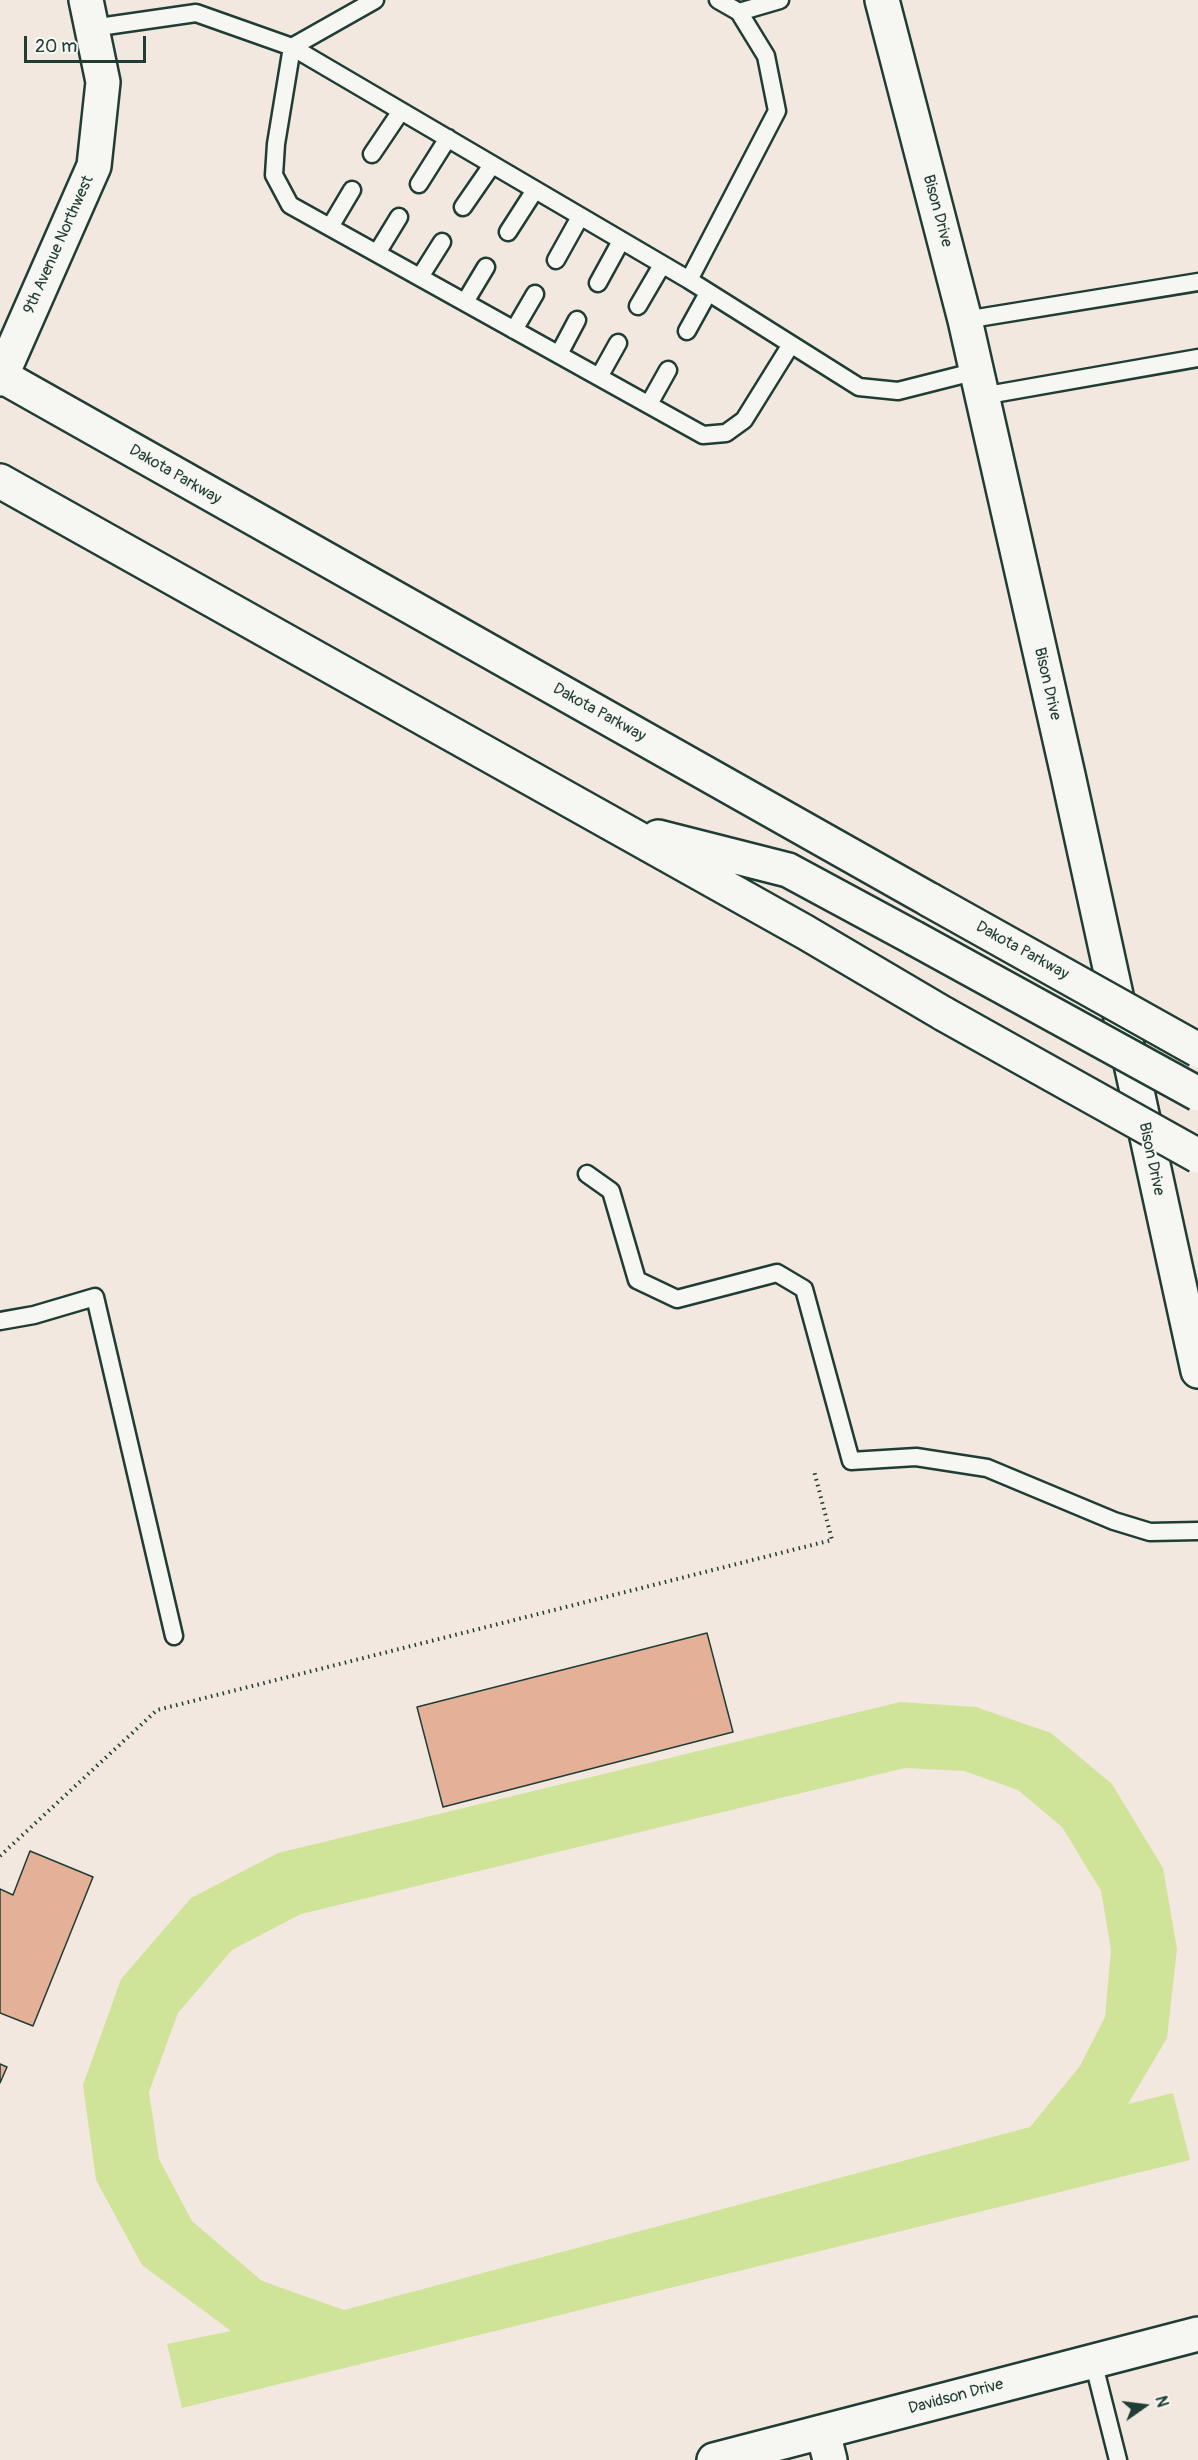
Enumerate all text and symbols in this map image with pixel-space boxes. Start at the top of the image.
scale bar [27,24,148,62]
text: 20 m [35,35,77,58]
street label: 9th Avenue Northwest [20,173,98,317]
street label: Bison Drive [918,173,956,249]
street label: Dakota Parkway [126,441,224,509]
street label: Bison Drive [1029,646,1065,722]
street label: Dakota Parkway [549,680,649,746]
street label: Dakota Parkway [972,918,1072,984]
street label: Bison Drive [1134,1121,1168,1197]
street label: Davidson Drive [906,2375,1006,2419]
north arrow [1114,2376,1174,2436]
text: N [1150,2394,1172,2409]

